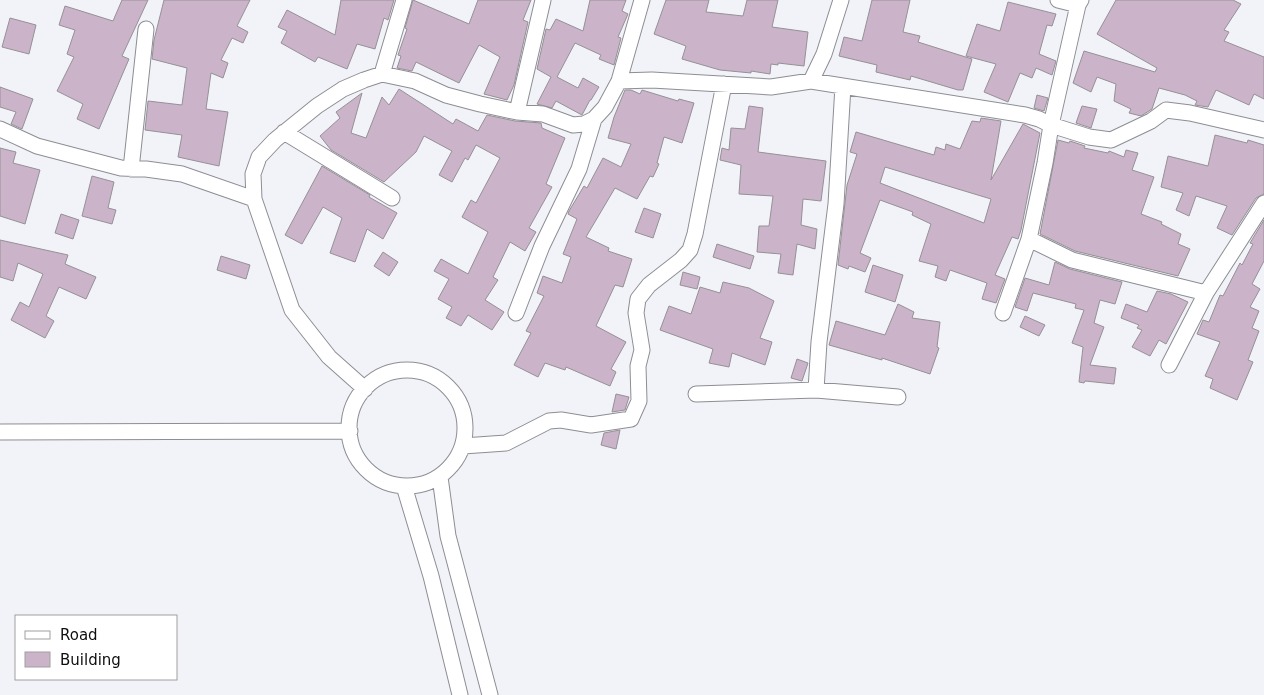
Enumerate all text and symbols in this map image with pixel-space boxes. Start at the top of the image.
legend [15,615,178,680]
text: Road [60,626,98,644]
text: Building [60,651,121,669]

